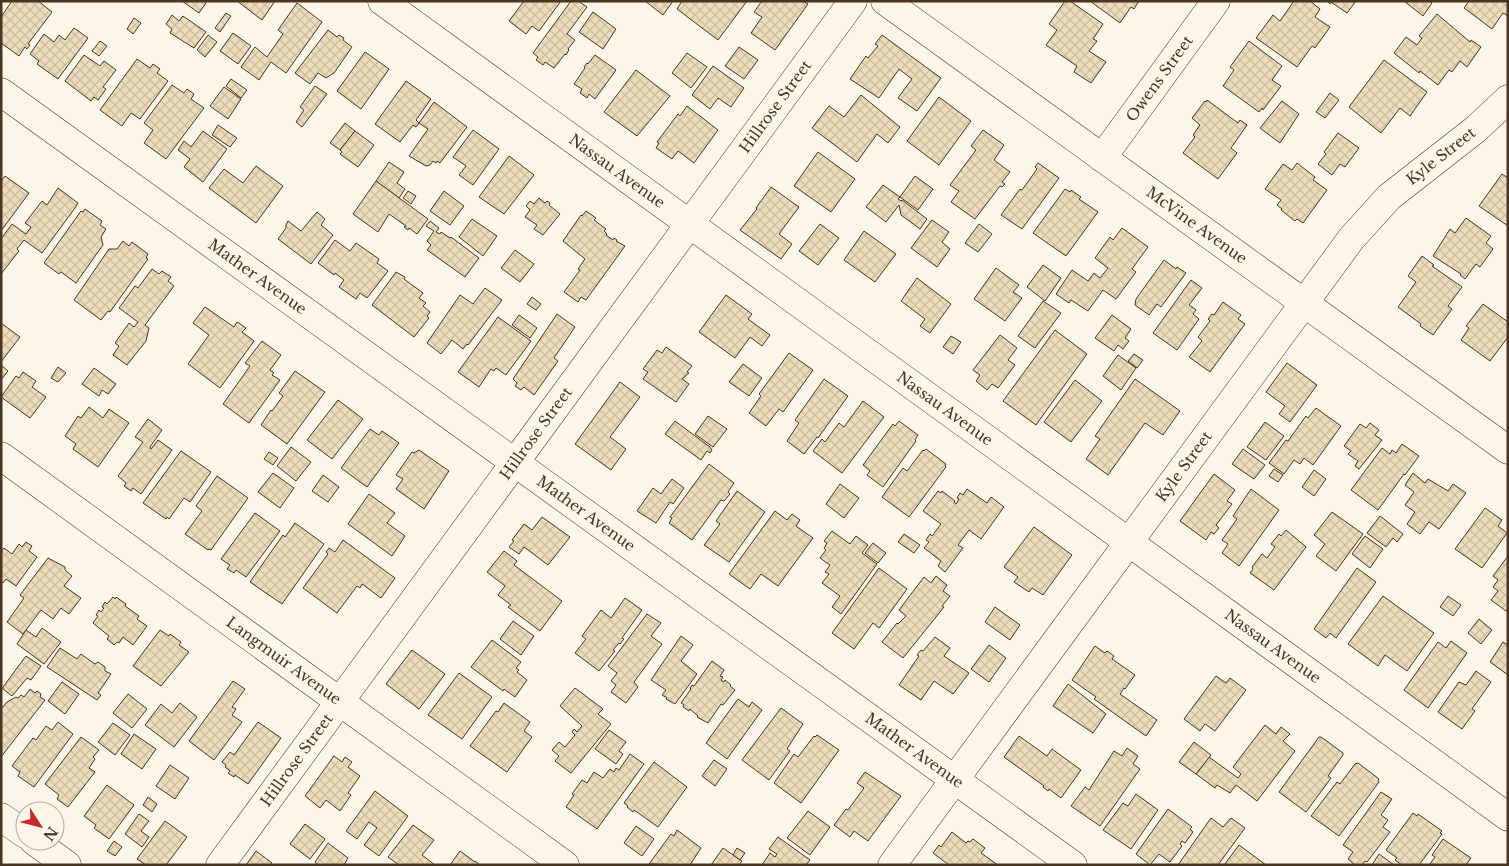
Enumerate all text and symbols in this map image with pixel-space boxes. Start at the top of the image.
street label: Owens Street [1122,31,1197,125]
street label: Hillrose Street [735,56,816,157]
street label: Kyle Street [1402,123,1480,189]
street label: Nassau Avenue [565,130,669,212]
street label: McVine Avenue [1143,182,1251,268]
street label: Mather Avenue [205,235,311,318]
street label: Nassau Avenue [893,367,997,450]
street label: Hillrose Street [495,383,576,483]
street label: Kyle Street [1152,427,1216,505]
street label: Mather Avenue [533,471,639,555]
street label: Nassau Avenue [1221,605,1325,687]
street label: Langmuir Avenue [223,612,345,709]
street label: Mather Avenue [862,708,968,792]
street label: Hillrose Street [256,709,337,810]
north arrow [15,801,65,851]
text: N [39,823,62,844]

